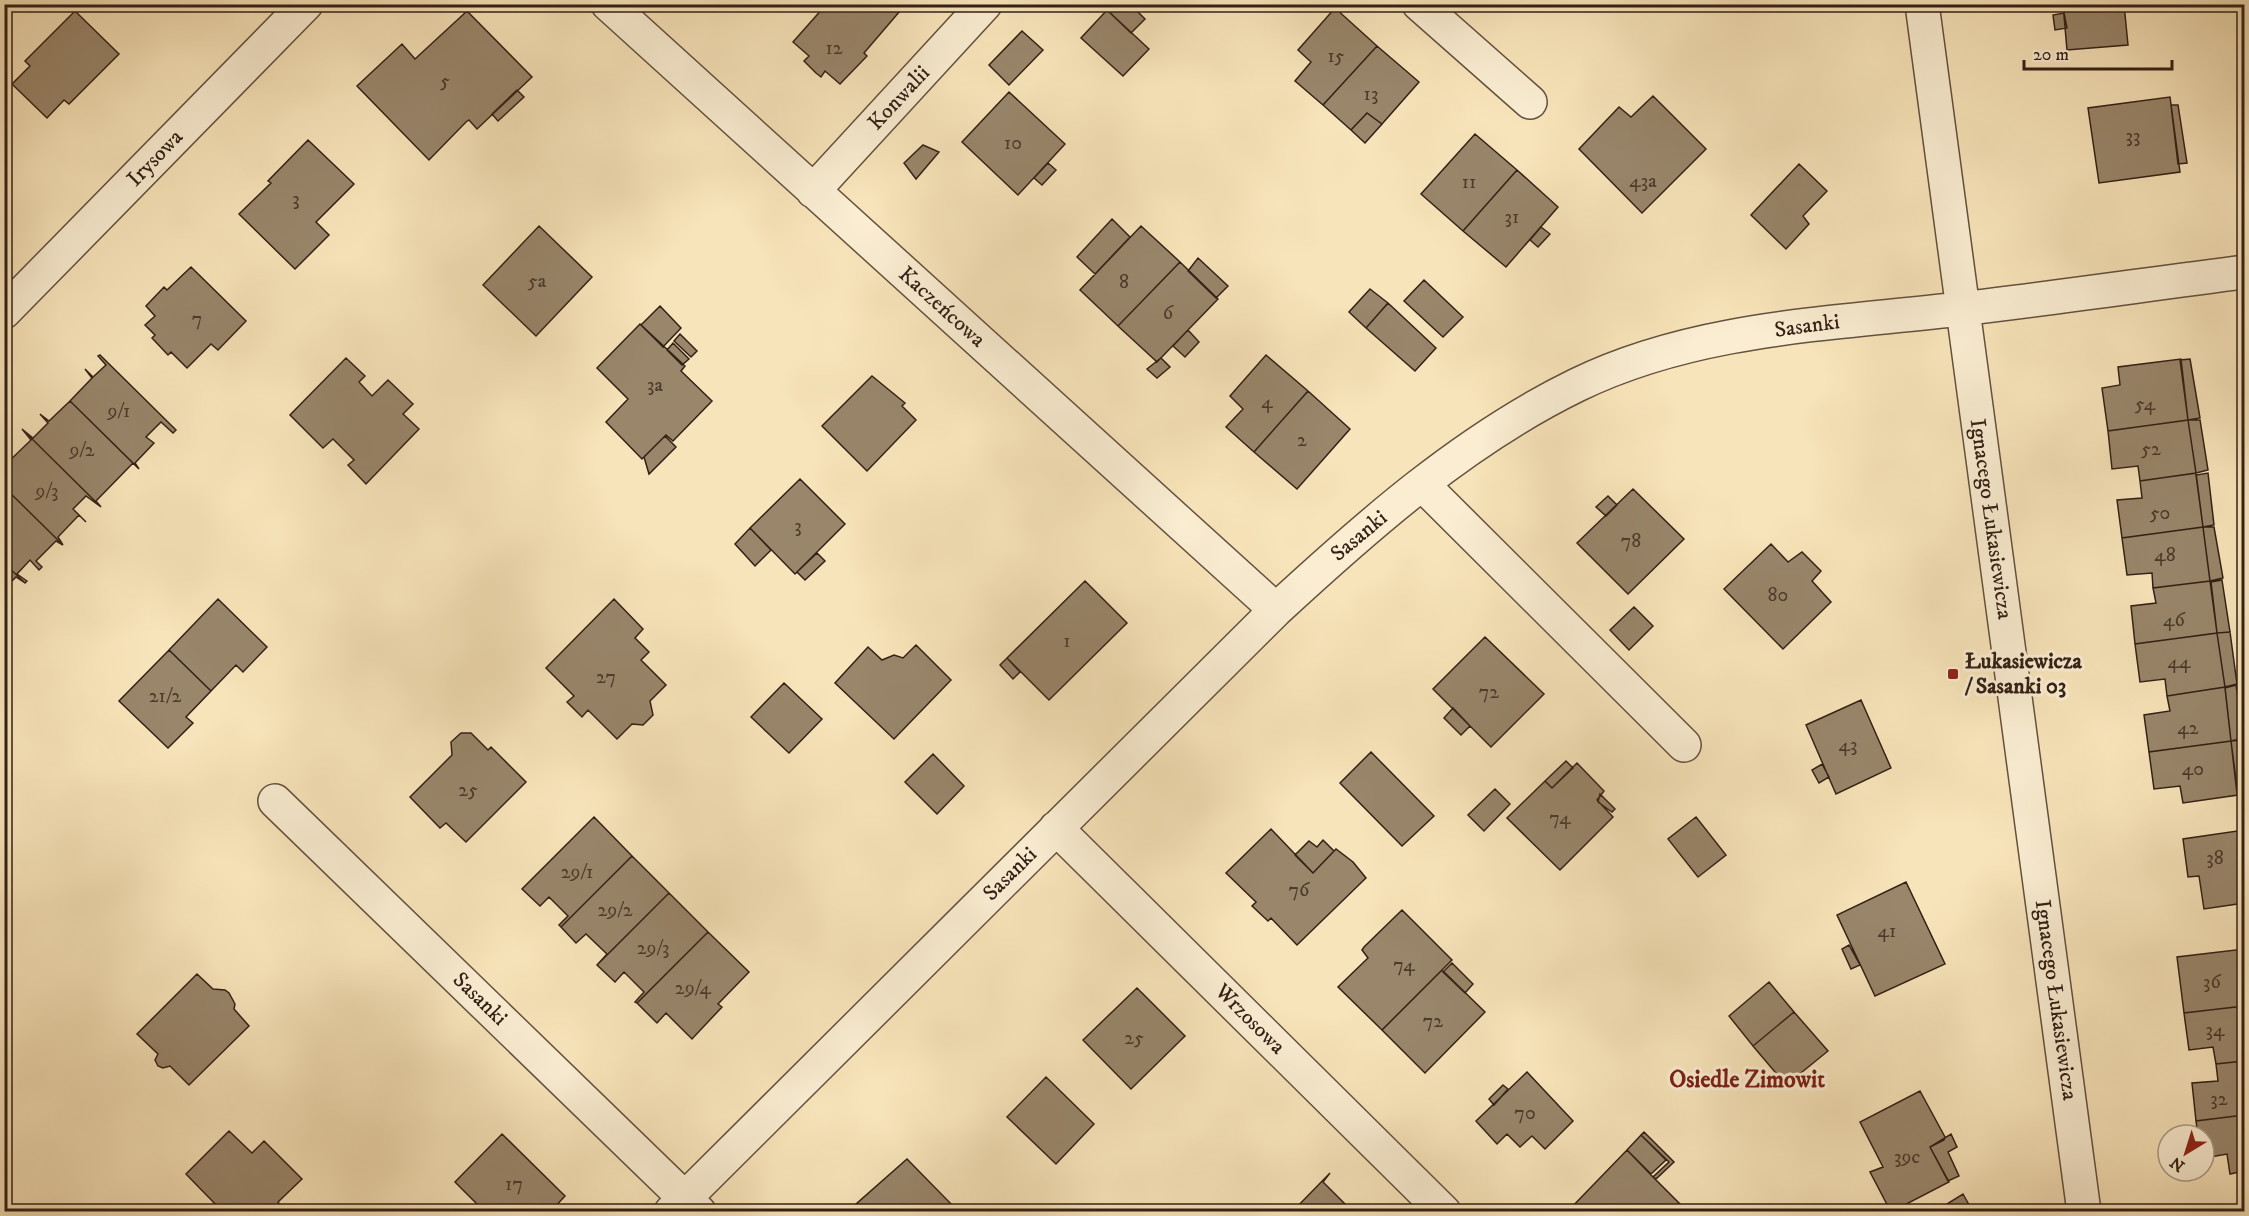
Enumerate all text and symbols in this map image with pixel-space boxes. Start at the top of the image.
scale bar [2024,33,2172,71]
house number: 12 [825,36,843,61]
house number: 15 [1327,44,1345,69]
text: 20 m [2033,44,2069,66]
street label: Konwalii [862,60,936,136]
house number: 5 [440,69,450,94]
house number: 13 [1364,82,1378,107]
street label: Irysowa [121,123,189,192]
house number: 33 [2126,124,2140,149]
house number: 10 [1004,131,1022,156]
house number: 43a [1629,169,1657,194]
house number: 11 [1462,170,1476,195]
house number: 3 [292,187,300,212]
house number: 31 [1505,205,1519,230]
street label: Kaczeńcowa [893,261,992,354]
house number: 5a [528,269,547,294]
house number: 8 [1119,270,1129,295]
house number: 6 [1163,301,1174,326]
house number: 7 [192,307,202,332]
street label: Sasanki [1773,308,1841,344]
house number: 3a [647,373,663,398]
house number: 4 [1261,390,1273,415]
house number: 54 [2135,392,2156,417]
house number: 9/1 [107,399,130,424]
street label: Ignacego Łukasiewicza [1964,417,2019,622]
house number: 2 [1297,428,1307,453]
house number: 52 [2141,437,2161,462]
house number: 9/2 [68,438,95,463]
house number: 9/3 [35,479,58,504]
house number: 50 [2150,501,2170,526]
street label: Sasanki [1325,505,1393,567]
house number: 3 [794,514,802,539]
house number: 78 [1621,529,1641,554]
house number: 48 [2154,543,2176,568]
house number: 80 [1768,583,1788,608]
house number: 46 [2163,608,2186,633]
house number: 1 [1063,629,1071,654]
place label: Łukasiewicza / Sasanki 03 [1964,648,2083,700]
house number: 44 [2167,650,2191,675]
house number: 27 [596,665,616,690]
marker: Łukasiewicza / Sasanki 03 [1946,667,1960,681]
house number: 72 [1479,680,1499,705]
house number: 21/2 [149,684,181,709]
house number: 42 [2177,716,2199,741]
house number: 43 [1839,733,1857,758]
house number: 40 [2182,757,2204,782]
house number: 25 [458,778,478,803]
house number: 74 [1549,806,1571,831]
street label: Sasanki [977,841,1043,907]
house number: 38 [2206,846,2224,871]
house number: 29/1 [561,860,593,885]
house number: 76 [1289,878,1310,903]
house number: 29/2 [597,898,633,923]
street label: Ignacego Łukasiewicza [2029,898,2084,1103]
house number: 41 [1878,919,1896,944]
house number: 29/3 [637,936,669,961]
house number: 74 [1393,953,1415,978]
street label: Sasanki [447,966,513,1032]
house number: 36 [2203,970,2222,995]
house number: 29/4 [675,976,712,1001]
street label: Wrzosowa [1208,977,1291,1060]
house number: 72 [1423,1009,1443,1034]
house number: 34 [2206,1018,2225,1043]
house number: 25 [1124,1026,1144,1051]
district label: Osiedle Zimowit [1669,1065,1825,1095]
house number: 32 [2210,1087,2228,1112]
house number: 70 [1514,1101,1536,1126]
north arrow [2156,1123,2216,1183]
house number: 39c [1894,1145,1920,1170]
text: N [2166,1152,2189,1176]
house number: 17 [505,1172,523,1197]

